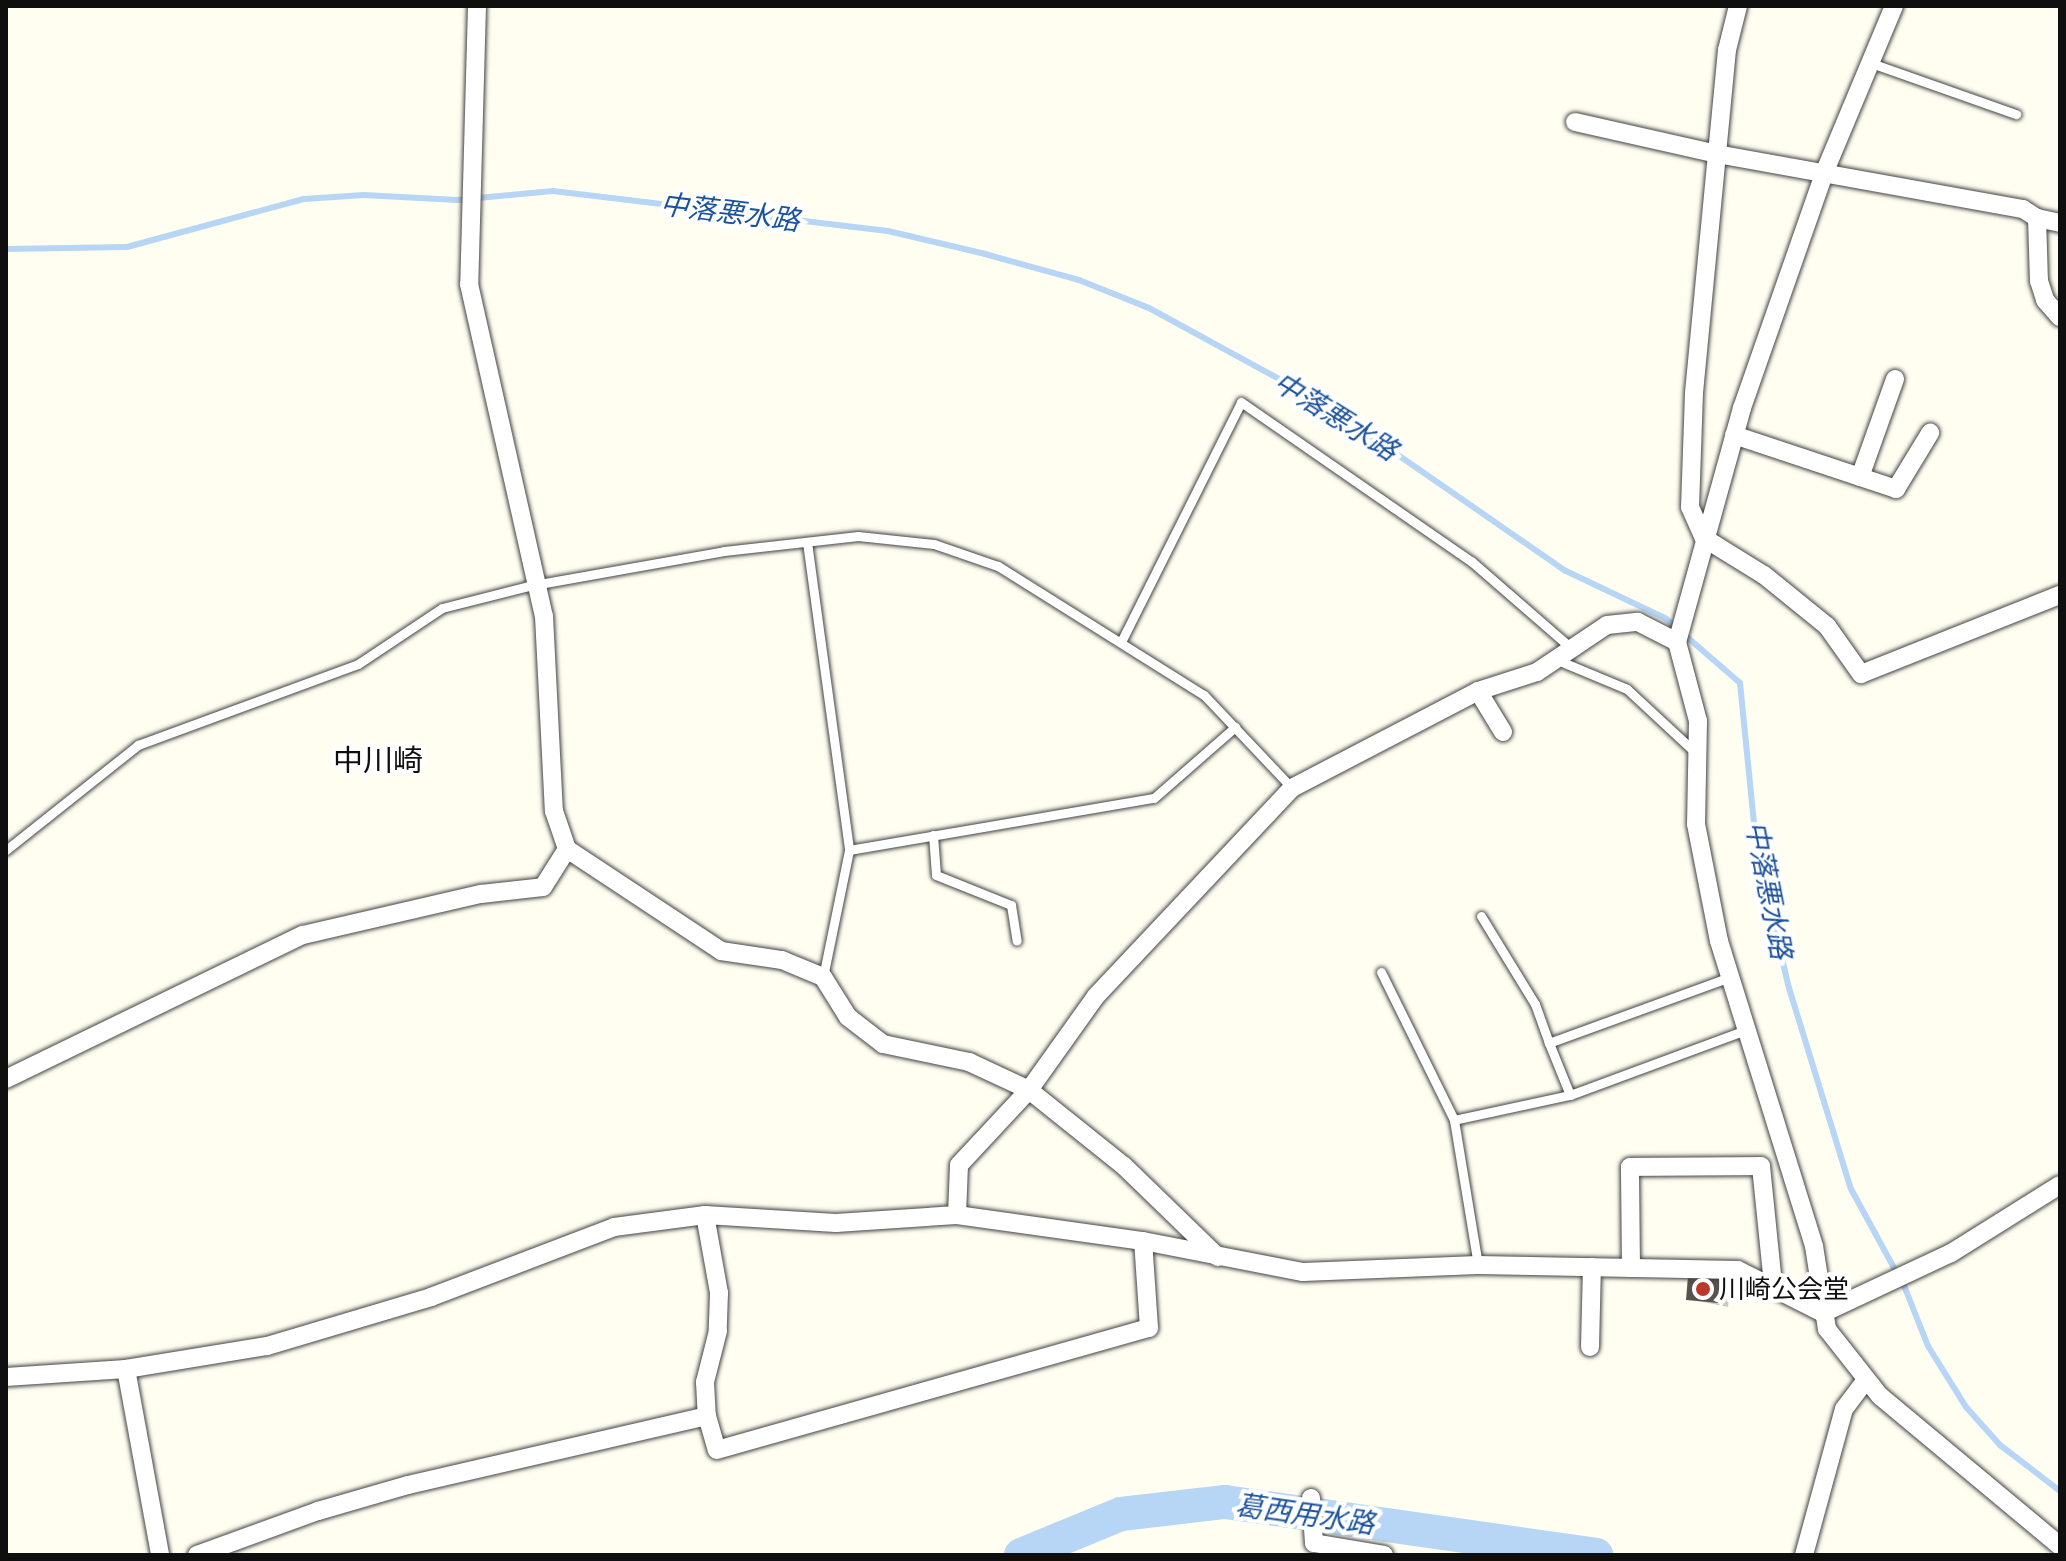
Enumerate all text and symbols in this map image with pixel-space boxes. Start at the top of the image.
water label: 中落悪水路 [658,187,802,237]
water label: 中落悪水路 [1268,365,1404,467]
district label: 中川崎 [333,742,423,778]
water label: 中落悪水路 [1739,818,1799,962]
place label: 川崎公会堂 [1719,1273,1849,1305]
marker: 川崎公会堂 [1694,1280,1712,1298]
water label: 葛西用水路 [1233,1488,1377,1540]

